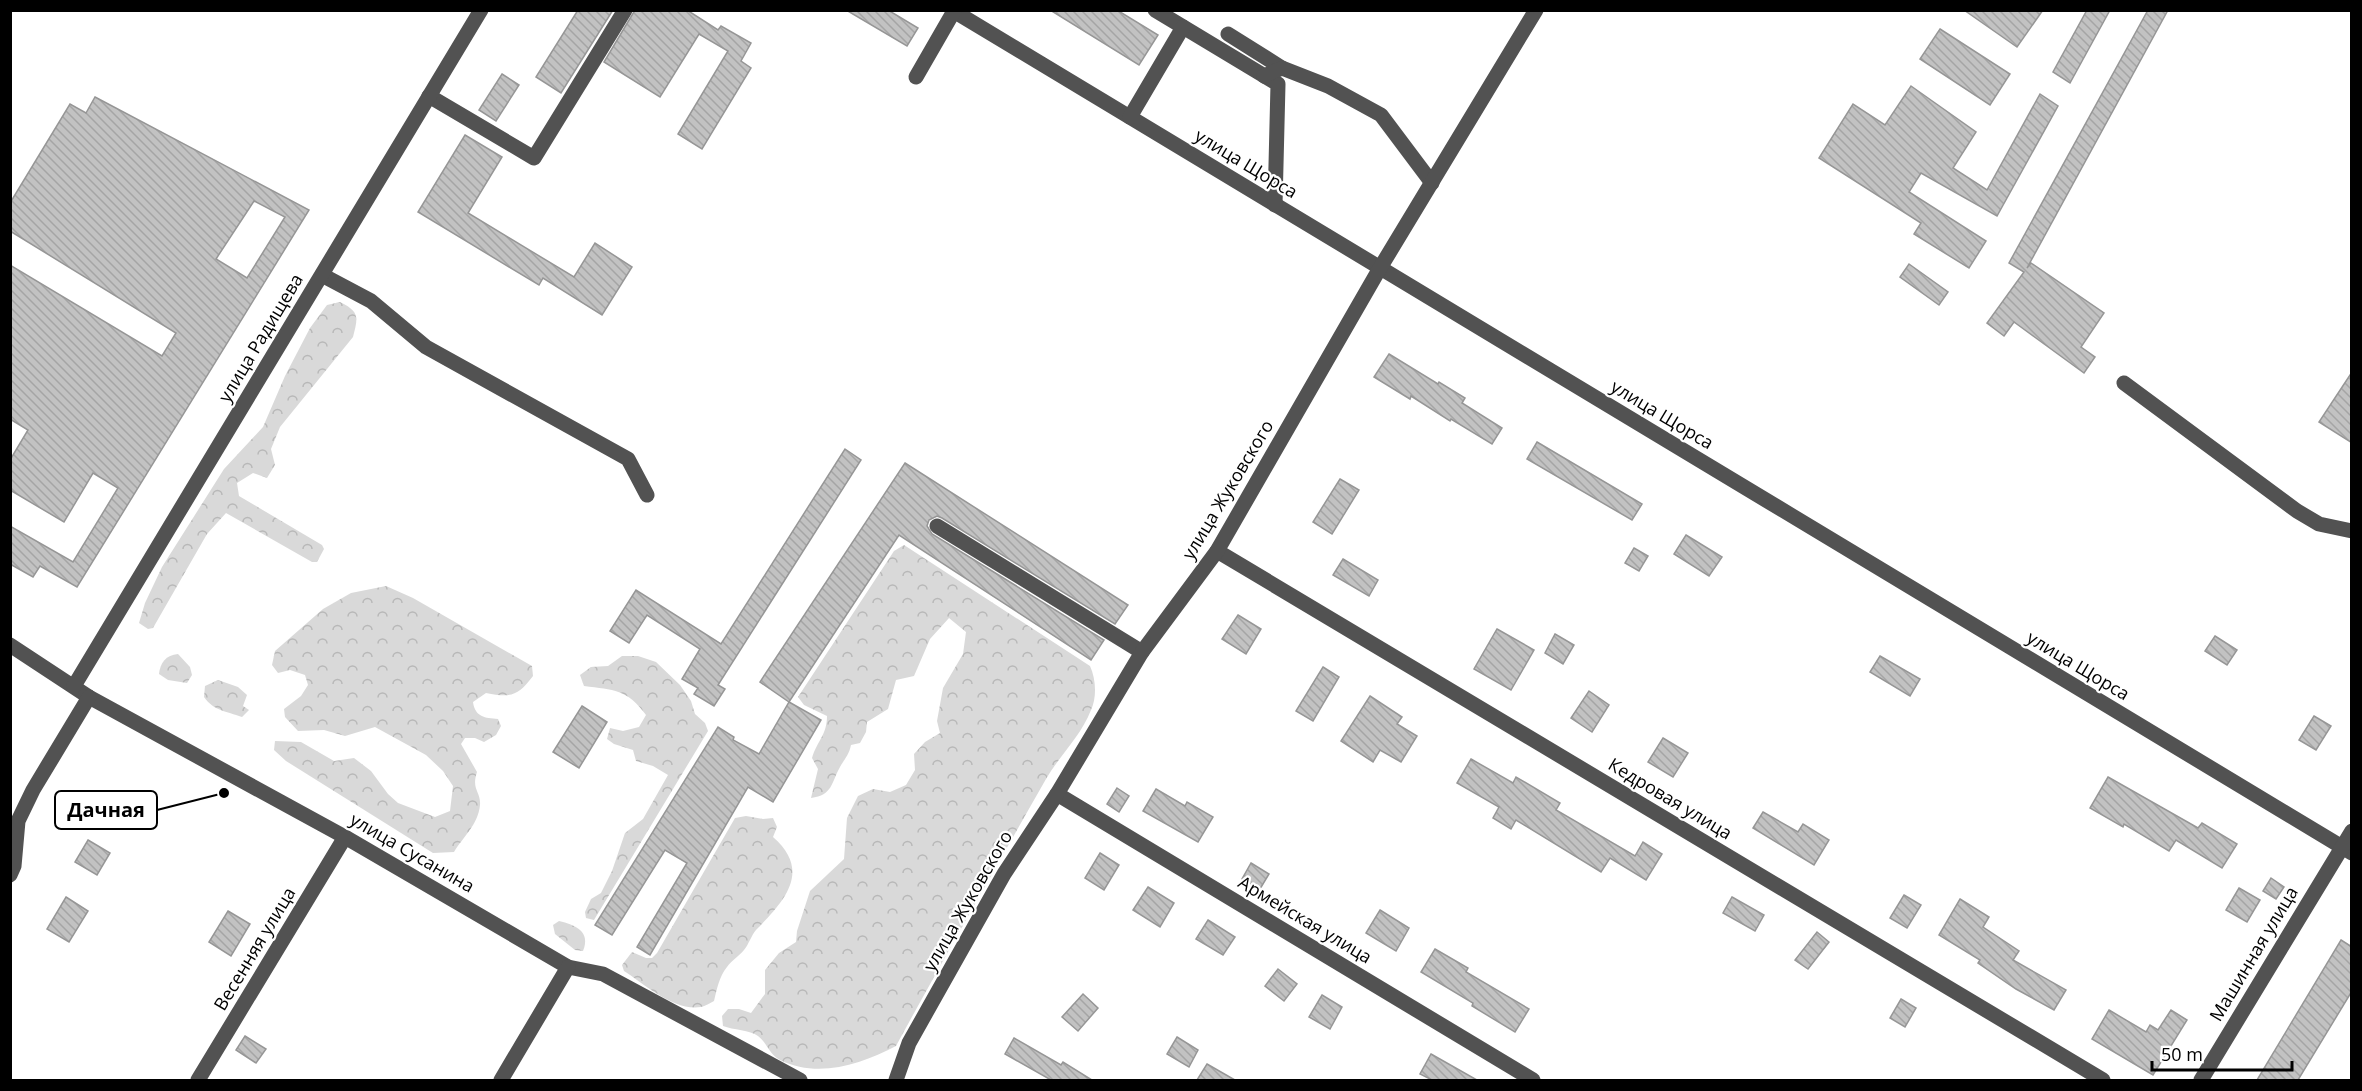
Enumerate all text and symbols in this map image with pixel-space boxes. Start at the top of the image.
street label: улица Щорса [1191,123,1302,203]
street label: улица Радищева [212,269,308,406]
street label: улица Щорса [1607,374,1718,454]
street label: улица Жуковского [1176,415,1278,564]
street label: улица Щорса [2023,625,2134,705]
street label: Кедровая улица [1604,752,1737,845]
callout: Дачная [55,791,157,829]
text: Дачная [67,796,145,823]
street label: улица Сусанина [346,807,479,898]
street label: улица Жуковского [917,826,1017,975]
street label: Армейская улица [1234,870,1377,969]
street label: Весенняя улица [208,882,300,1015]
street label: Машинная улица [2203,882,2303,1025]
scale bar [2152,1034,2292,1072]
text: 50 m [2161,1042,2203,1066]

